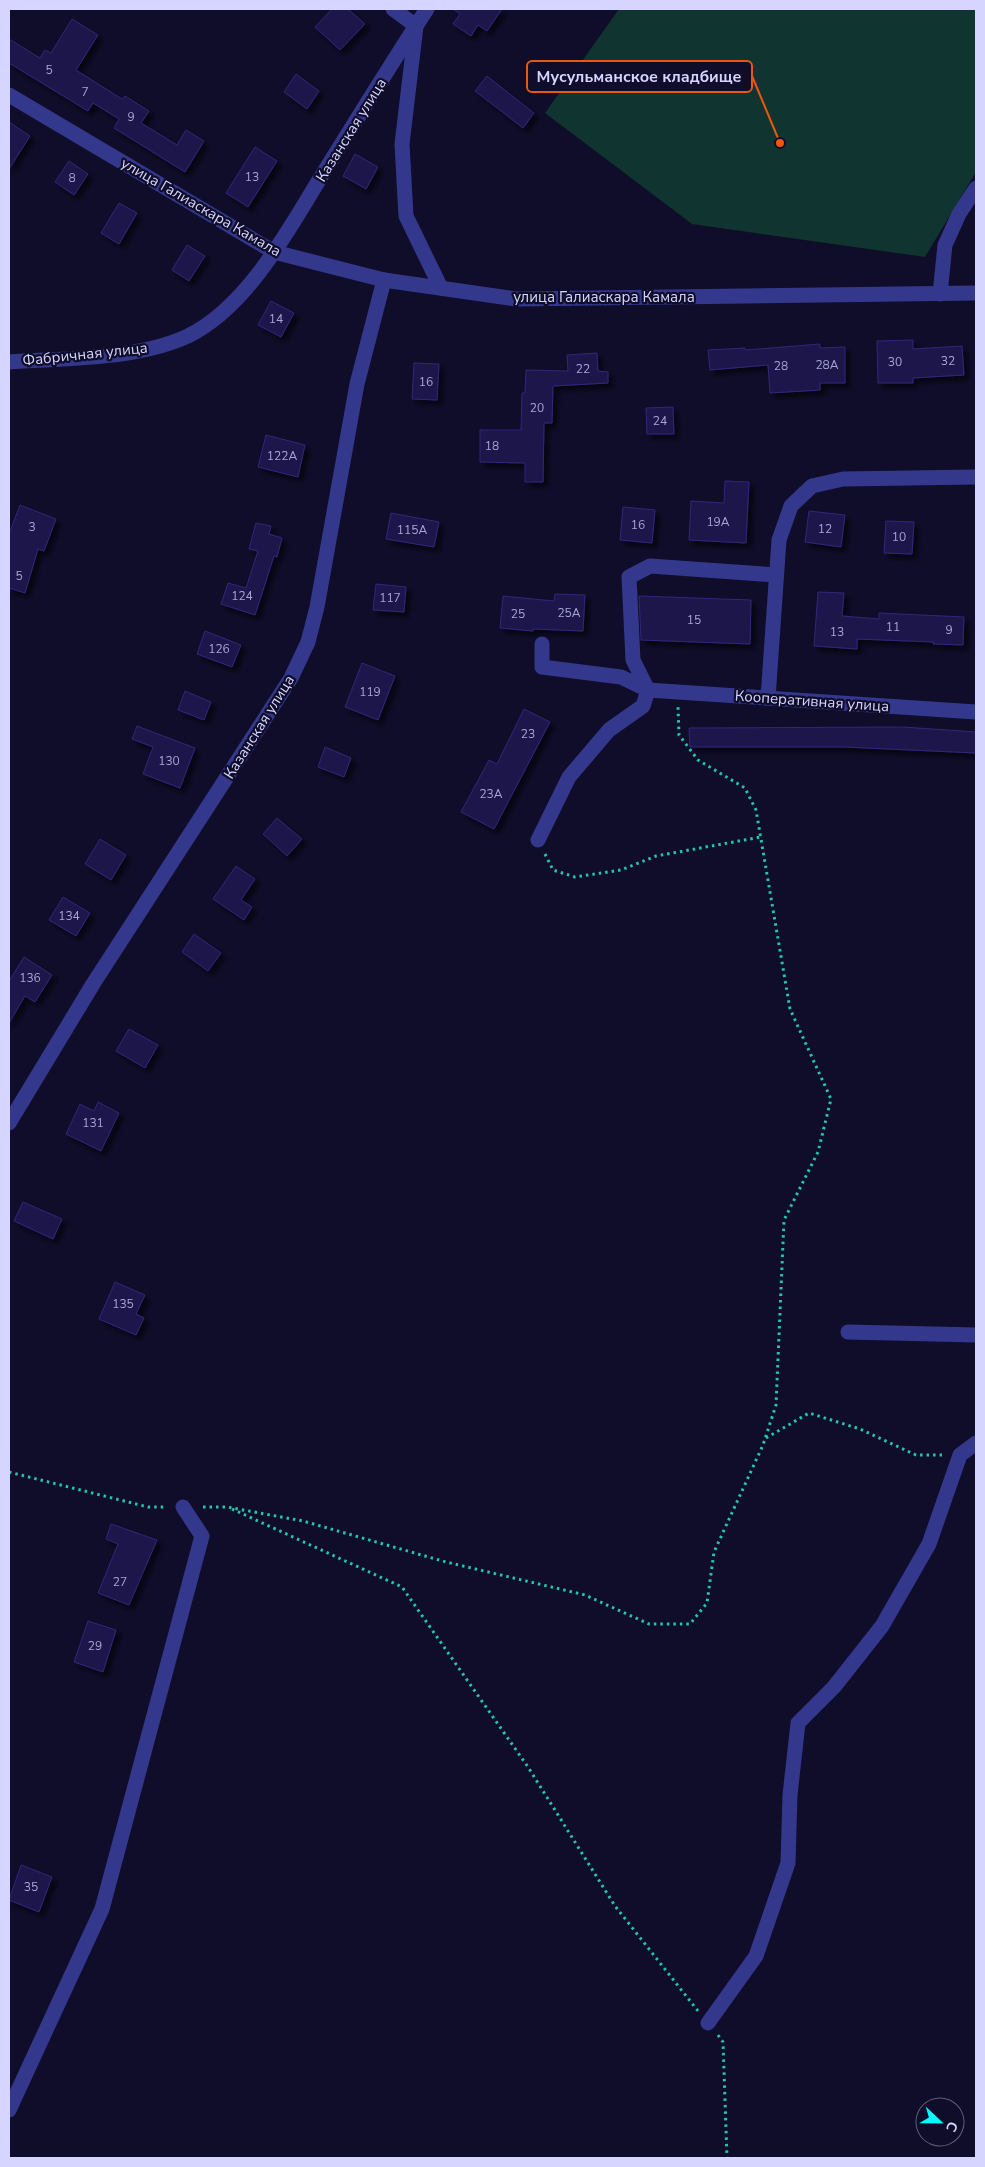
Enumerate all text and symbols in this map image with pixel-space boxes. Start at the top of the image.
callout: Мусульманское кладбище [527,61,752,92]
house number: 5 [45,62,53,78]
text: Мусульманское кладбище [537,66,742,88]
street label: Казанская улица [311,74,391,186]
house number: 7 [81,84,89,100]
house number: 9 [127,109,135,125]
street label: улица Галиаскара Камала [117,153,285,261]
house number: 13 [245,169,259,185]
house number: 8 [68,170,76,186]
street label: улица Галиаскара Камала [513,287,695,307]
house number: 14 [269,311,283,327]
street label: Фабричная улица [21,337,149,371]
house number: 32 [941,353,955,369]
house number: 30 [888,354,902,370]
house number: 28А [815,357,839,373]
house number: 28 [774,358,788,374]
house number: 22 [576,361,590,377]
house number: 16 [419,374,433,390]
house number: 20 [530,400,544,416]
house number: 24 [653,413,667,429]
house number: 18 [485,438,499,454]
house number: 122А [267,448,297,464]
house number: 19А [706,514,730,530]
house number: 16 [631,517,645,533]
house number: 3 [28,519,36,535]
house number: 12 [818,521,832,537]
house number: 115А [397,522,427,538]
house number: 10 [892,529,906,545]
house number: 5 [15,568,23,584]
house number: 124 [231,588,253,604]
house number: 117 [379,590,401,606]
house number: 25А [557,605,581,621]
house number: 25 [511,606,525,622]
house number: 15 [687,612,701,628]
house number: 11 [886,619,900,635]
house number: 9 [945,622,953,638]
house number: 13 [830,624,844,640]
house number: 126 [208,641,230,657]
street label: Казанская улица [219,671,299,783]
house number: 119 [359,684,381,700]
street label: Кооперативная улица [734,686,890,716]
house number: 23 [521,726,535,742]
house number: 130 [158,753,180,769]
house number: 23А [479,786,503,802]
house number: 134 [58,908,80,924]
house number: 136 [19,970,41,986]
house number: 131 [82,1115,104,1131]
house number: 135 [112,1296,134,1312]
house number: 27 [113,1574,127,1590]
house number: 29 [88,1638,102,1654]
house number: 35 [24,1879,38,1895]
north arrow [915,2097,965,2147]
text: С [941,2119,962,2135]

